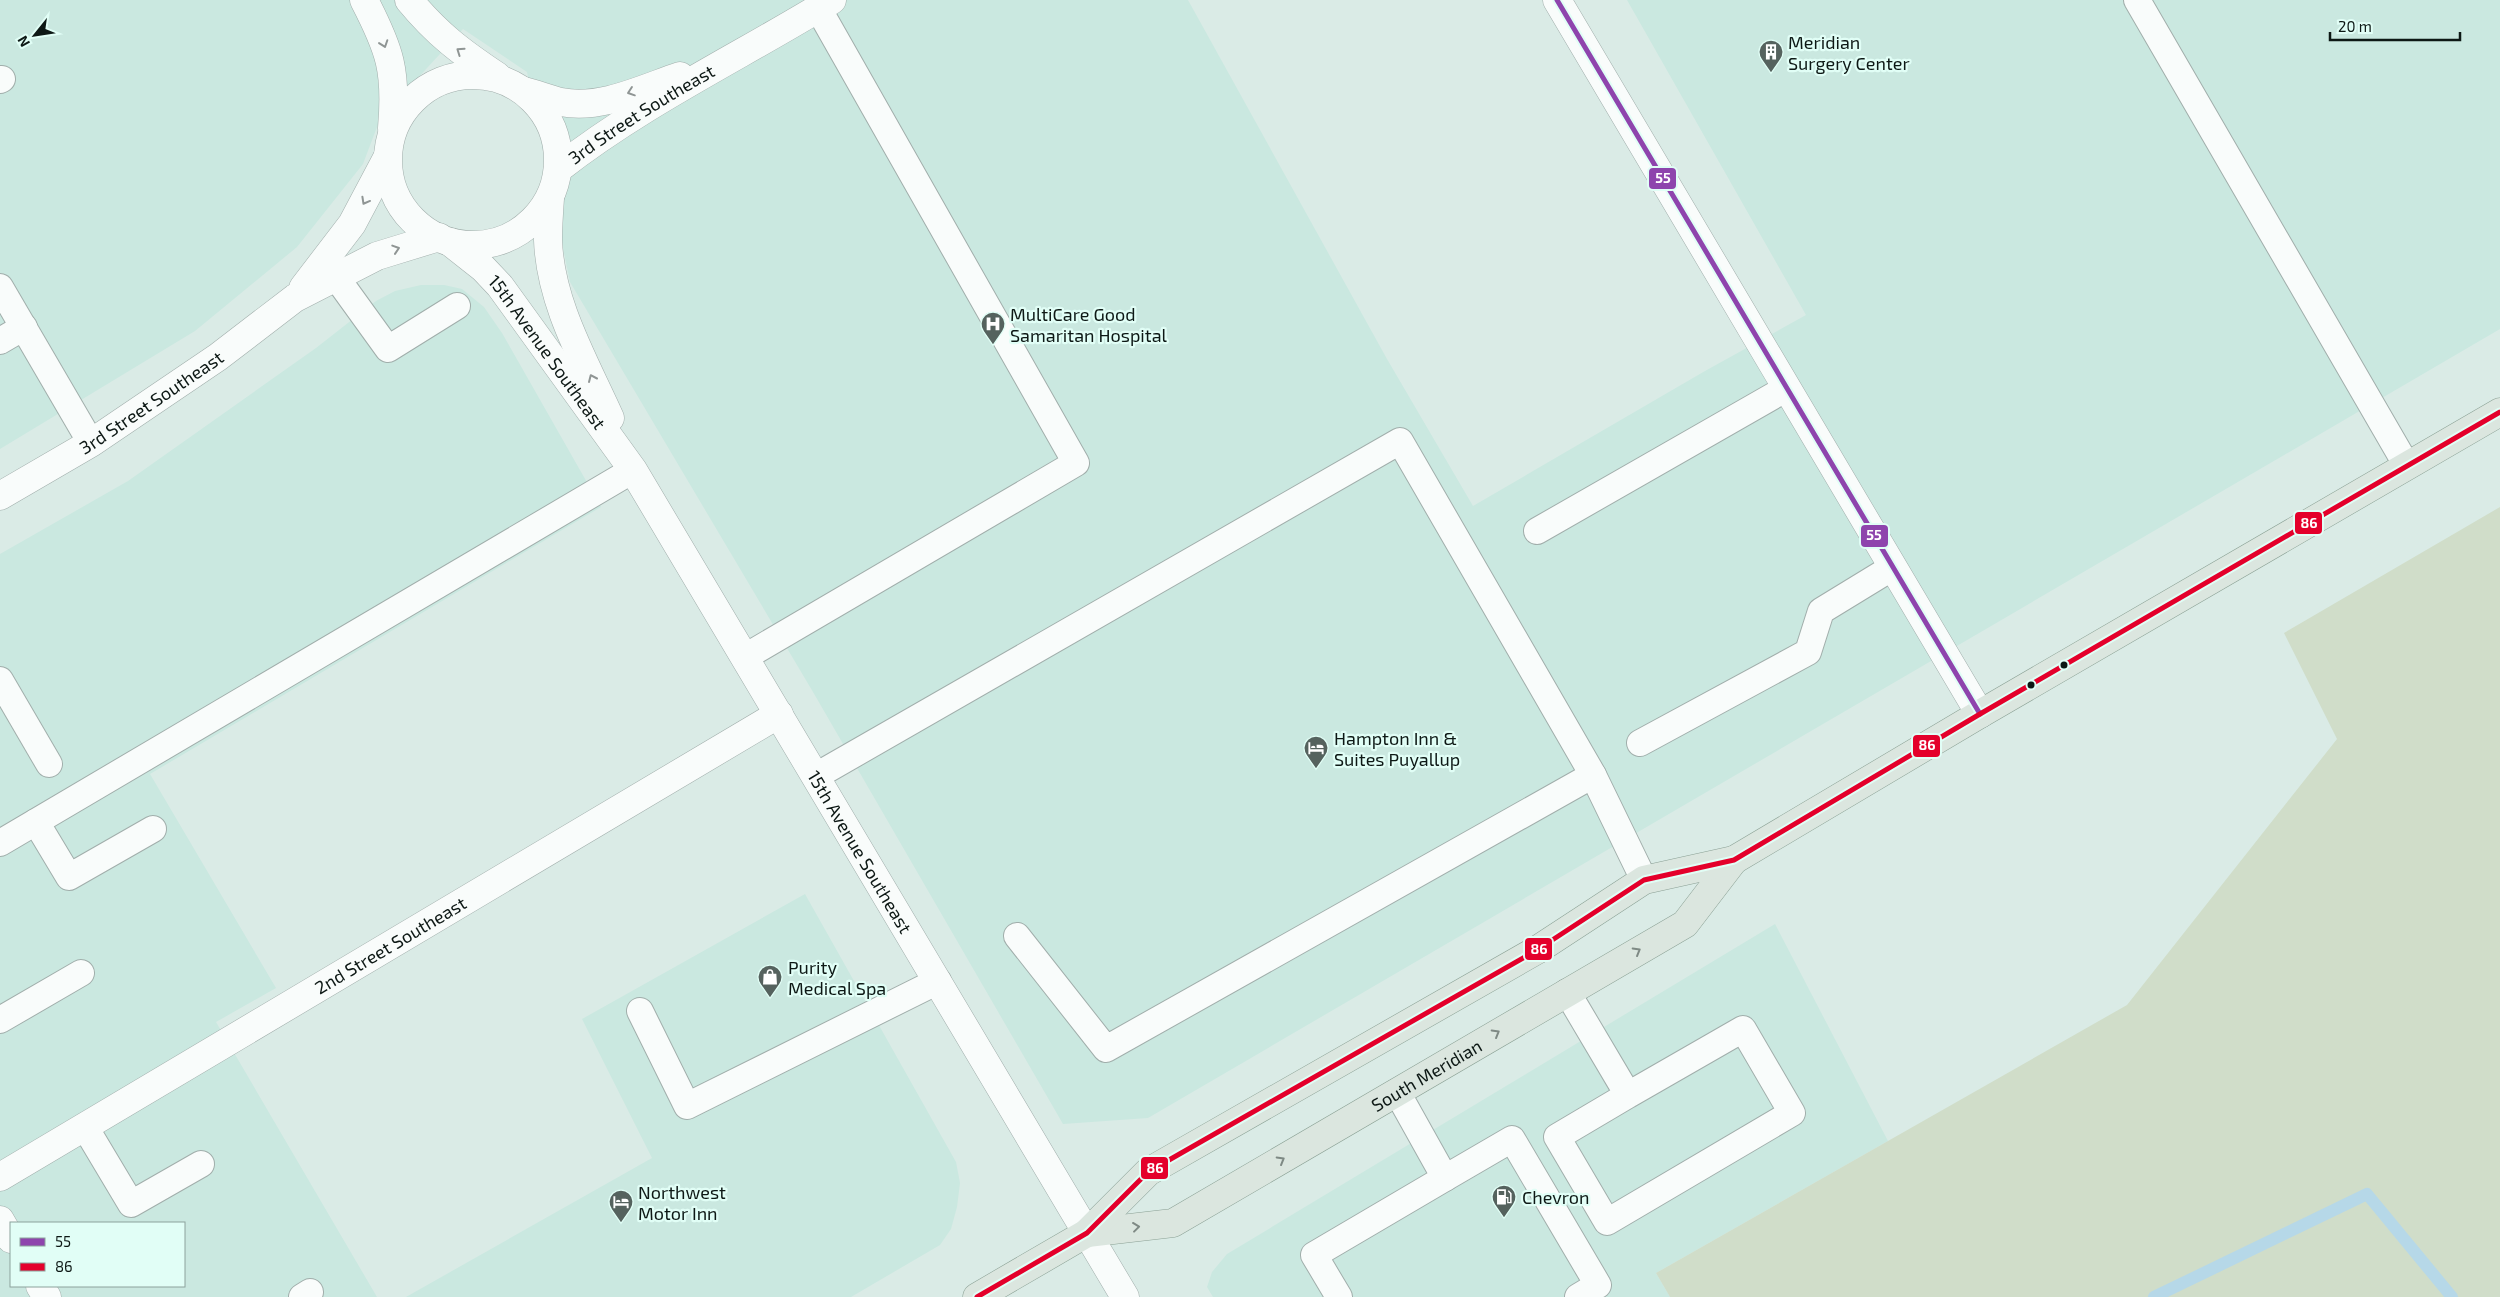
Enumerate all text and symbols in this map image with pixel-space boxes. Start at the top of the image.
north arrow [10,10,60,60]
scale bar [2330,10,2460,42]
text: 20 m [2338,17,2372,35]
place label: Meridian Surgery Center [1788,31,1910,74]
text: N [13,33,33,50]
one-way arrow [378,39,388,48]
building icon: Meridian Surgery Center [1758,39,1784,73]
one-way arrow [456,48,466,57]
street label: 3rd Street Southeast [564,59,718,168]
one-way arrow [627,87,636,97]
line badge: 55 [1648,167,1677,190]
text: 55 [1655,169,1671,186]
one-way arrow [361,196,371,205]
one-way arrow [391,244,399,254]
street label: 15th Avenue Southeast [484,270,611,434]
place label: MultiCare Good Samaritan Hospital [1010,303,1168,346]
hospital icon: MultiCare Good Samaritan Hospital [980,311,1006,345]
street label: 3rd Street Southeast [75,346,228,458]
one-way arrow [587,374,598,383]
line badge: 86 [2294,511,2323,535]
text: 86 [2301,514,2317,531]
line badge: 55 [1860,524,1889,548]
text: 55 [1866,526,1882,543]
unlabelled marker [2059,660,2069,670]
unlabelled marker [2026,680,2036,690]
place label: Hampton Inn & Suites Puyallup [1334,727,1460,770]
line badge: 86 [1912,734,1941,758]
hotel icon: Hampton Inn & Suites Puyallup [1303,735,1329,769]
text: 86 [1919,736,1935,753]
street label: 15th Avenue Southeast [803,766,917,937]
street label: 2nd Street Southeast [311,891,470,999]
line badge: 86 [1524,937,1553,961]
text: 86 [1531,940,1547,957]
one-way arrow [1631,948,1640,958]
place label: Purity Medical Spa [788,956,886,999]
shop icon: Purity Medical Spa [757,964,783,998]
one-way arrow [1491,1030,1500,1040]
street label: South Meridian [1367,1034,1486,1116]
line badge: 86 [1140,1156,1169,1180]
one-way arrow [1275,1156,1284,1166]
text: 86 [1147,1159,1163,1176]
place label: Northwest Motor Inn [638,1181,726,1224]
fuel station icon: Chevron [1491,1184,1517,1218]
place label: Chevron [1522,1186,1590,1208]
hotel icon: Northwest Motor Inn [608,1189,634,1223]
legend [10,1222,185,1287]
one-way arrow [1132,1222,1140,1233]
text: 55 [55,1232,71,1250]
text: 86 [55,1257,73,1275]

